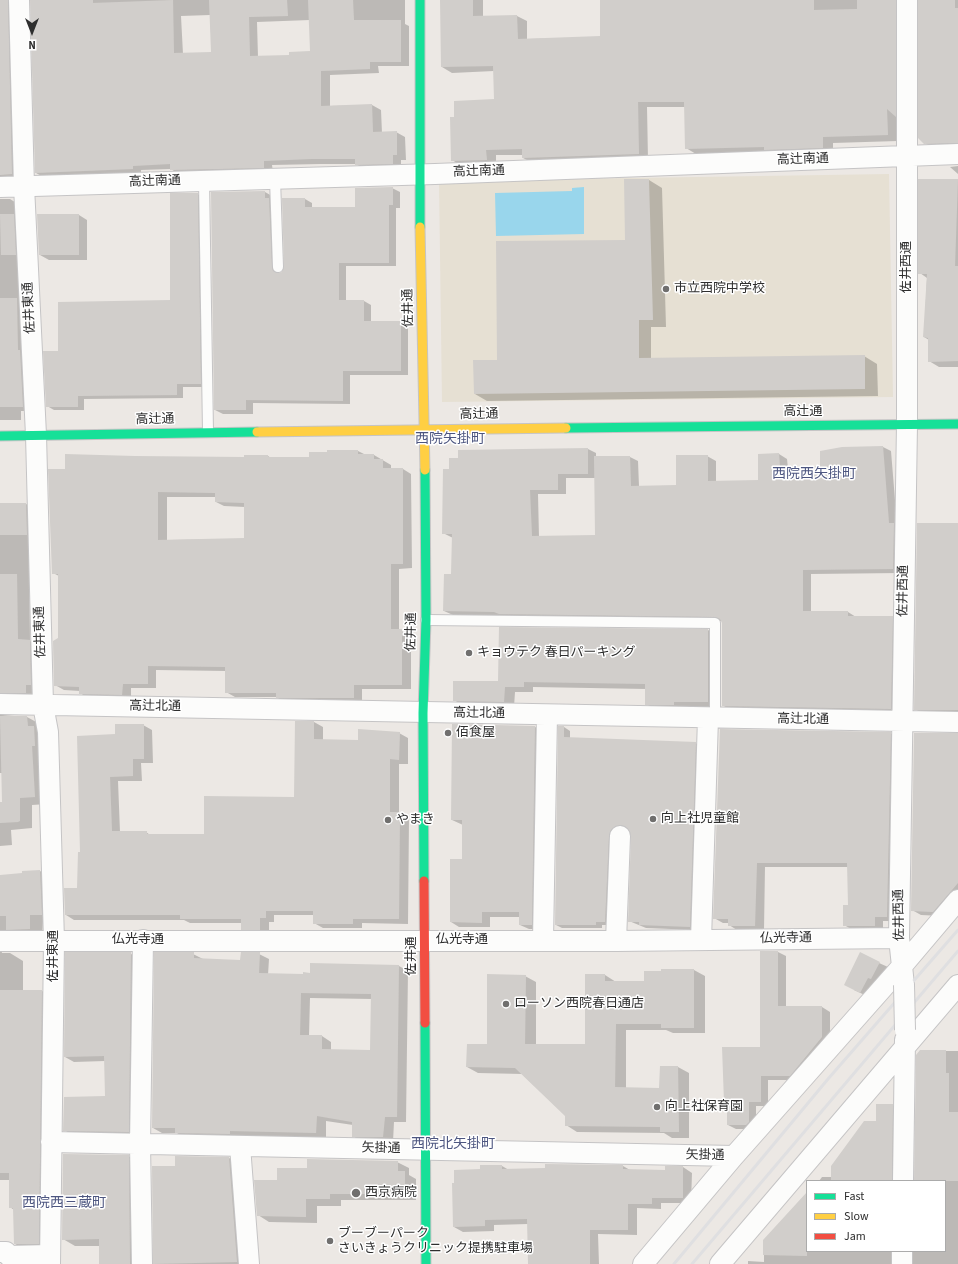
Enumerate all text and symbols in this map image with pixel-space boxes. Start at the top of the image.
north arrow [12,12,52,52]
text: N [28,37,36,52]
street label: 高辻南通 [777,151,829,169]
street label: 高辻南通 [453,163,505,181]
street label: 高辻南通 [129,173,181,191]
street label: 佐井西通 [899,241,915,293]
place label: 市立西院中学校 [674,281,765,297]
street label: 佐井東通 [21,282,39,334]
marker: 市立西院中学校 [661,284,671,294]
street label: 佐井通 [401,288,417,328]
street label: 高辻通 [784,404,822,420]
street label: 高辻通 [459,407,499,423]
street label: 高辻通 [135,412,175,428]
district label: 西院矢掛町 [415,432,485,448]
district label: 西院西矢掛町 [772,467,856,483]
street label: 佐井西通 [896,565,912,617]
street label: 佐井東通 [32,606,50,658]
street label: 佐井通 [404,612,420,652]
place label: キョウテク 春日パーキング [477,645,636,661]
marker: キョウテク 春日パーキング [464,648,474,658]
street label: 高辻北通 [129,699,181,715]
street label: 高辻北通 [453,706,505,722]
street label: 高辻北通 [777,712,829,728]
place label: 佰食屋 [456,725,495,741]
marker: 佰食屋 [443,728,453,738]
place label: 向上社児童館 [661,811,739,827]
place label: やまき [396,812,435,828]
marker: 向上社児童館 [648,814,658,824]
marker: やまき [383,815,393,825]
street label: 佐井西通 [892,889,908,941]
street label: 佐井東通 [46,930,62,982]
street label: 仏光寺通 [760,931,812,947]
street label: 仏光寺通 [112,932,164,948]
street label: 仏光寺通 [436,932,488,948]
street label: 佐井通 [404,937,420,975]
place label: ローソン西院春日通店 [514,996,644,1012]
marker: ローソン西院春日通店 [501,999,511,1009]
place label: 向上社保育園 [665,1099,743,1115]
marker: 向上社保育園 [652,1102,662,1112]
district label: 西院北矢掛町 [411,1137,495,1153]
street label: 矢掛通 [361,1141,401,1157]
street label: 矢掛通 [685,1148,725,1164]
legend [806,1180,946,1252]
place label: 西京病院 [365,1185,417,1201]
marker: 西京病院 [350,1187,362,1199]
text: Fast [844,1188,864,1205]
district label: 西院西三蔵町 [22,1196,106,1212]
text: Slow [844,1208,869,1225]
place label: ブーブーパーク さいきょうクリニック提携駐車場 [338,1226,533,1257]
text: Jam [844,1228,866,1245]
marker: ブーブーパーク さいきょうクリニック提携駐車場 [325,1236,335,1246]

